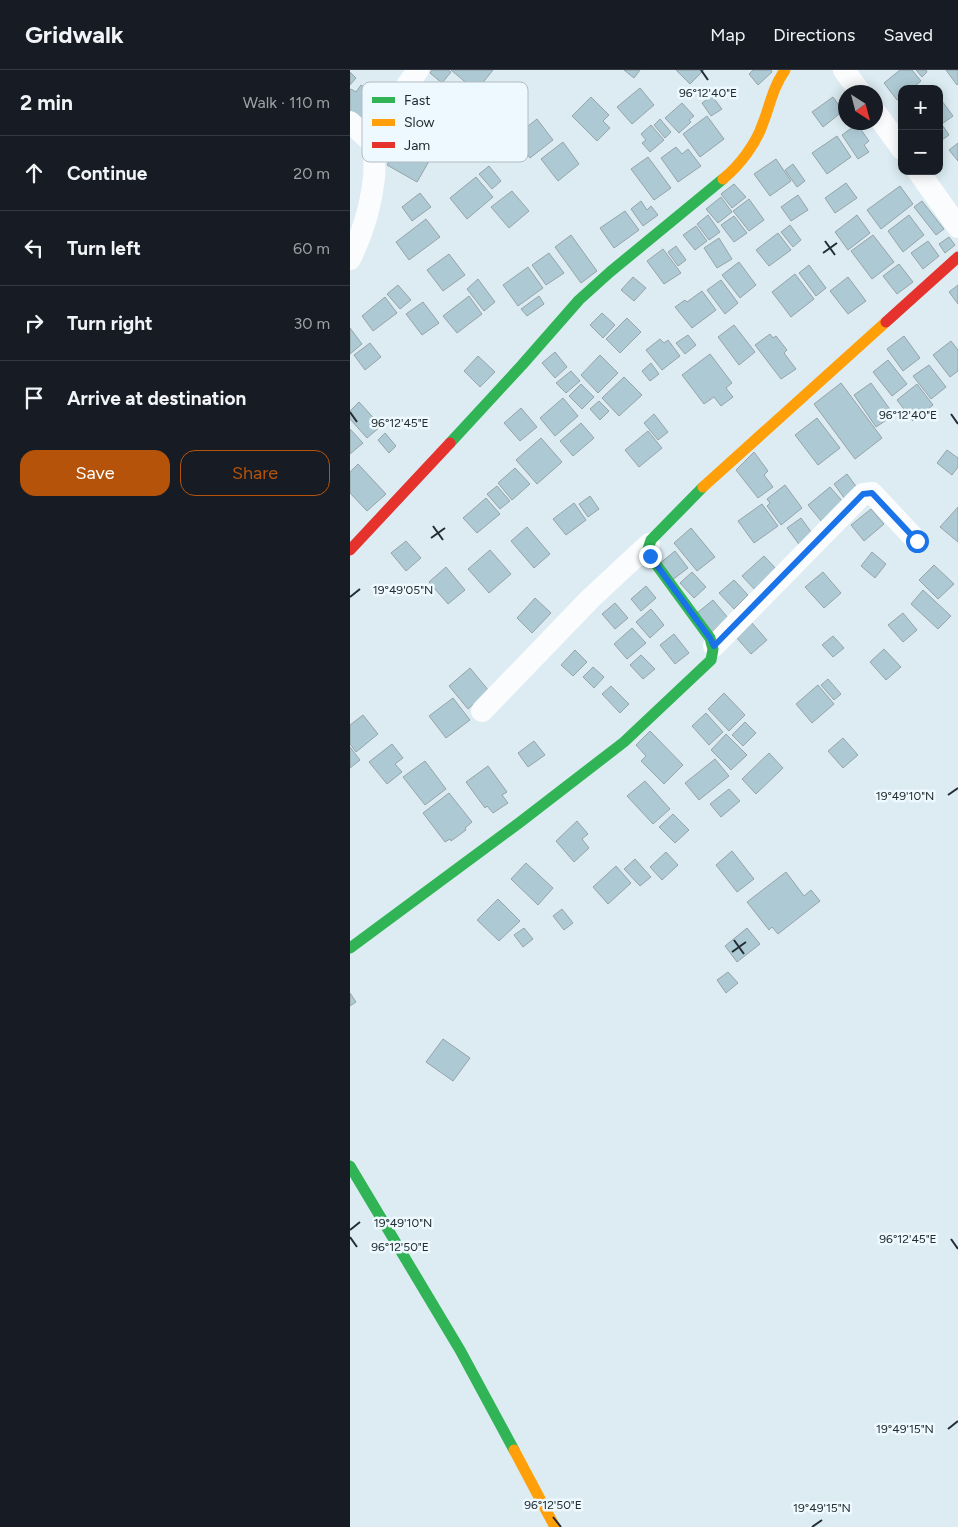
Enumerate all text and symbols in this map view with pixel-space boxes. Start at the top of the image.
text: Gridwalk [25,20,124,49]
text: Map [710,24,745,46]
text: Directions [773,24,855,46]
text: Saved [883,24,933,46]
legend [362,82,528,162]
north arrow [838,85,883,130]
map controls [898,85,943,175]
button: + [898,85,943,130]
text: 96°12'40"E [679,86,737,100]
text: 2 min [20,90,73,115]
text: Fast [404,92,430,109]
text: Walk · 110 m [243,93,330,112]
text: Slow [404,114,435,131]
button: − [898,130,943,175]
text: Jam [404,137,430,154]
icon: ahead [20,159,48,187]
text: Continue [67,162,147,185]
text: 20 m [293,164,330,183]
icon: left [20,234,48,262]
text: Turn left [67,237,141,260]
text: 60 m [293,239,330,258]
icon: right [20,309,48,337]
text: Turn right [67,312,153,335]
text: 30 m [293,314,330,333]
icon: arrive [20,384,48,412]
text: Arrive at destination [67,387,246,410]
text: 96°12'40"E [879,408,937,422]
text: 96°12'45"E [371,416,429,430]
button: Save [20,450,170,496]
button: Share [180,450,330,496]
route start [906,530,929,553]
route end [639,545,662,568]
text: 19°49'05"N [373,583,433,597]
text: 19°49'10"N [876,789,934,803]
text: 19°49'10"N [374,1216,432,1230]
text: 96°12'45"E [879,1232,937,1246]
text: 96°12'50"E [371,1240,429,1254]
text: 19°49'15"N [876,1422,934,1436]
text: 96°12'50"E [524,1498,582,1512]
text: 19°49'15"N [793,1501,851,1515]

